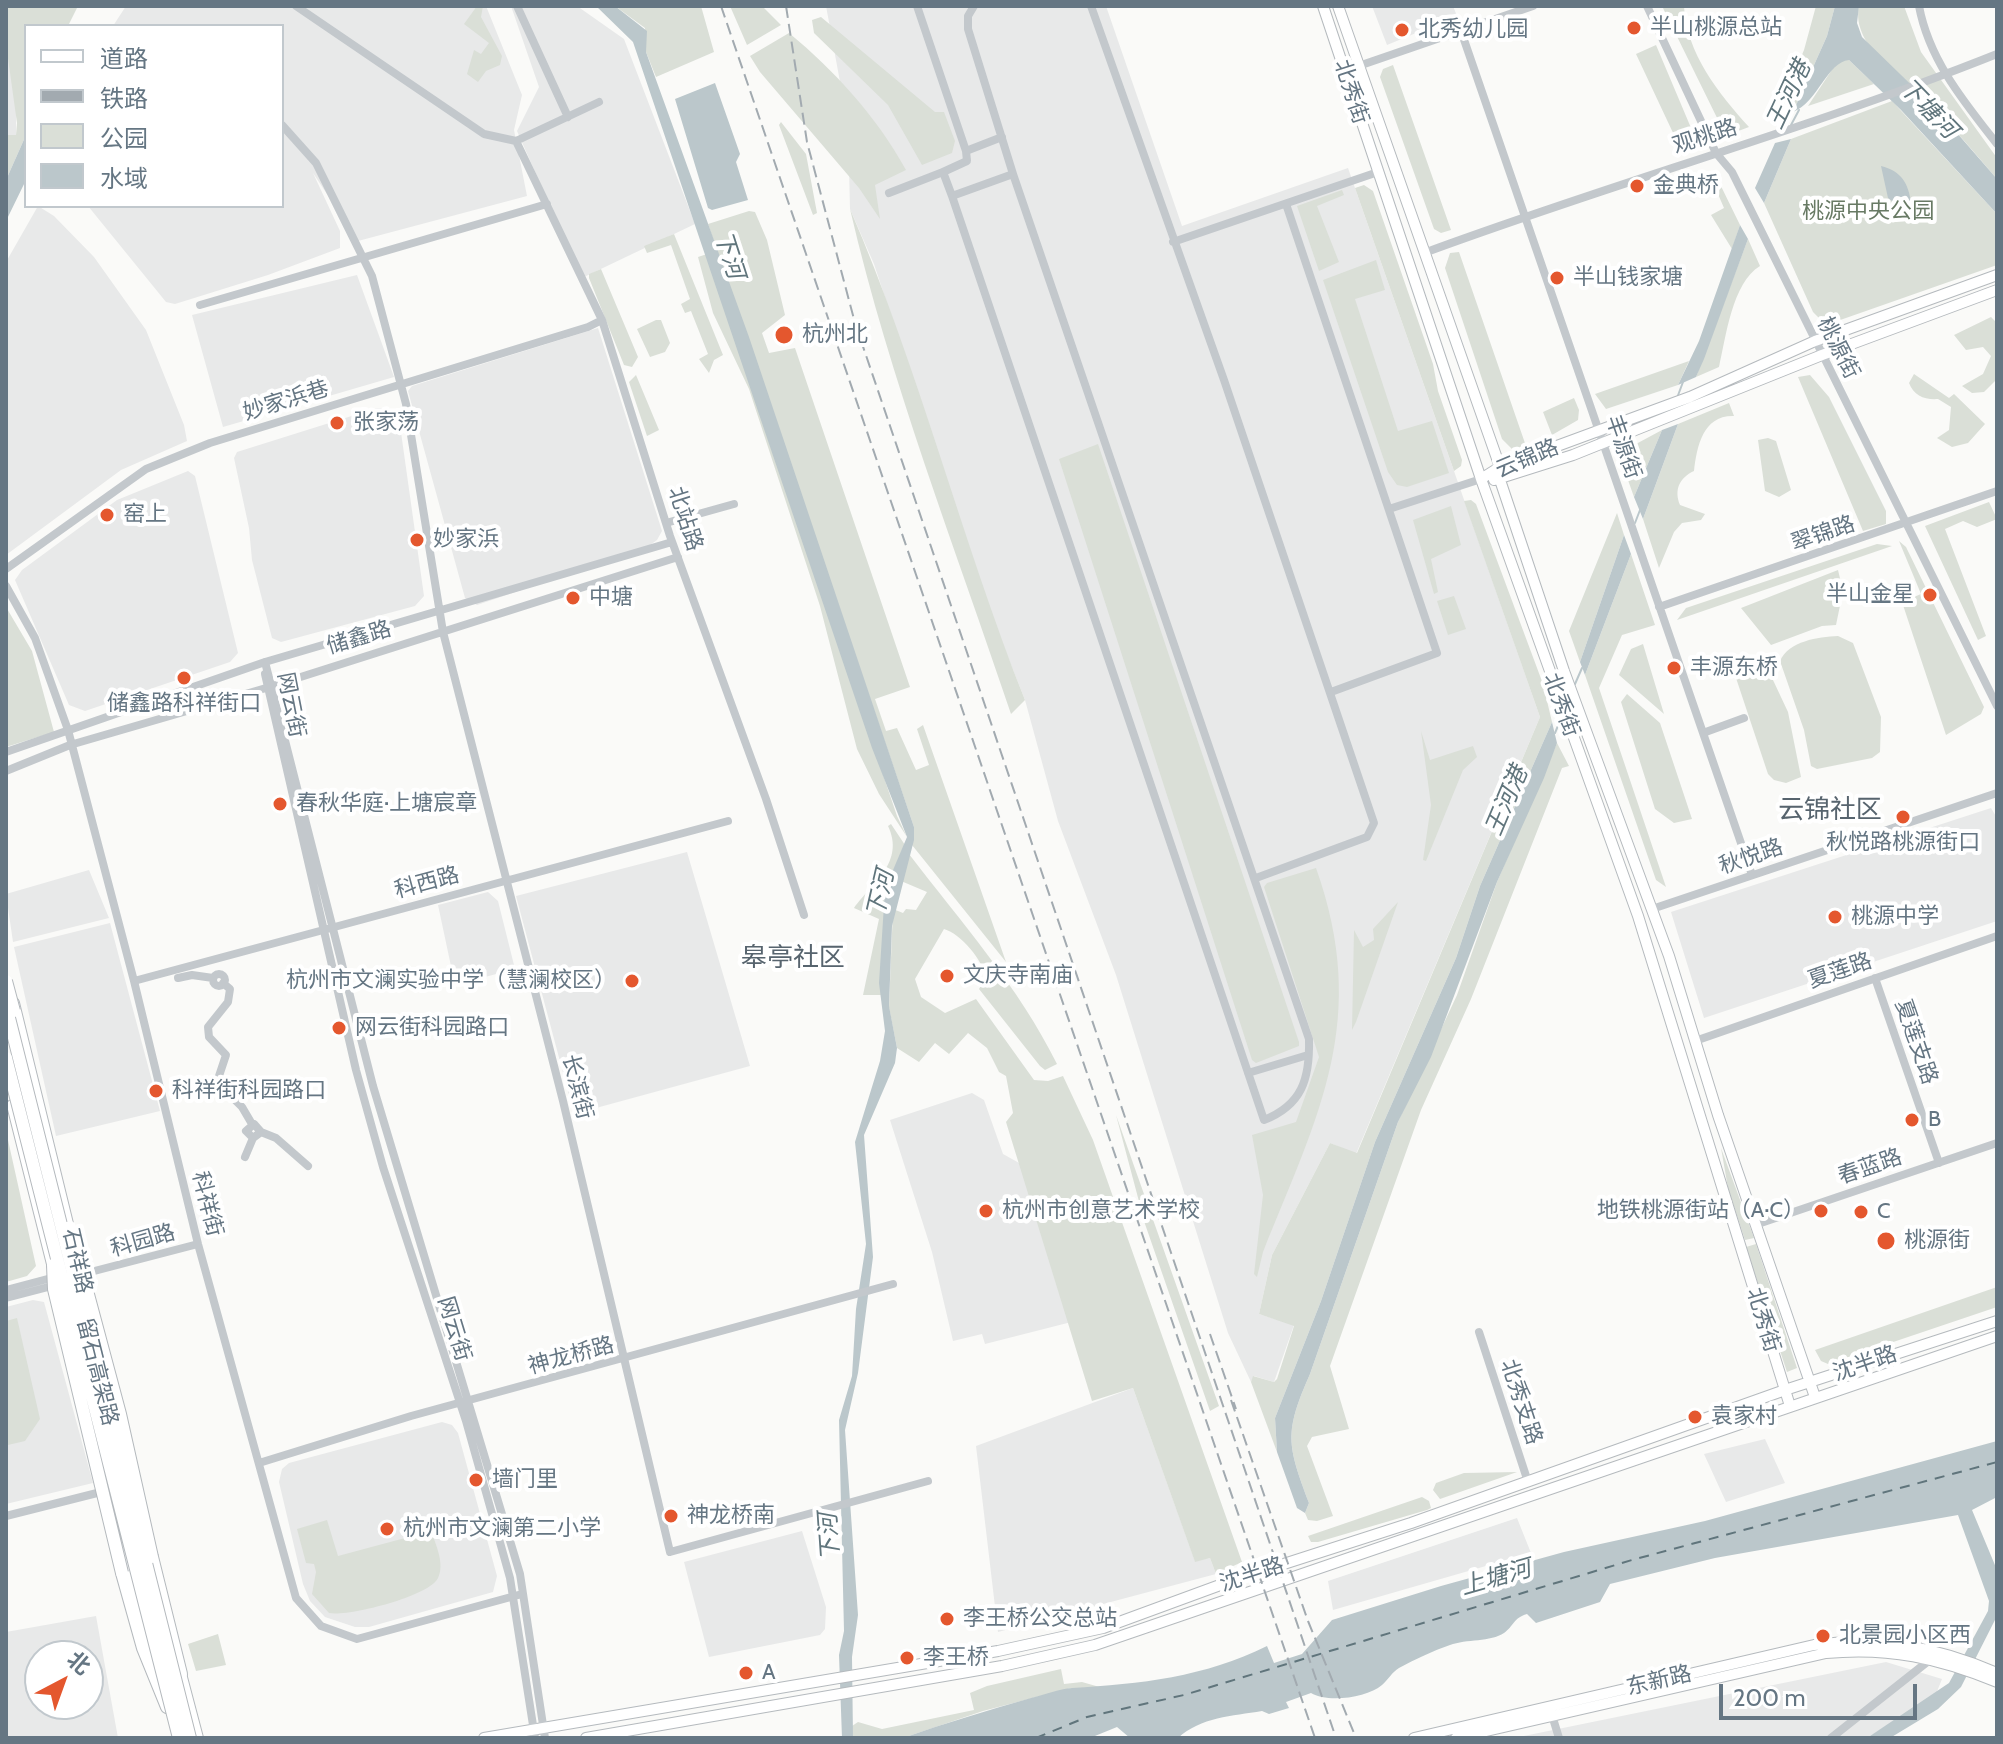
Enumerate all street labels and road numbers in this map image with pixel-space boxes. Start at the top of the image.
street label: 北秀街 [1328,57,1374,127]
street label: 观桃路 [1670,114,1740,160]
street label: 桃源街 [1811,313,1865,383]
street label: 妙家浜巷 [240,376,332,426]
street label: 丰源街 [1600,412,1646,482]
street label: 云锦路 [1491,434,1563,484]
street label: 北站路 [662,484,708,554]
street label: 翠锦路 [1788,511,1858,557]
street label: 储鑫路 [324,616,394,660]
street label: 北秀街 [1537,669,1585,741]
street label: 网云街 [272,670,310,740]
street label: 秋悦路 [1716,834,1786,880]
street label: 科西路 [392,862,462,904]
street label: 夏莲路 [1805,948,1875,994]
street label: 夏莲支路 [1889,996,1943,1088]
street label: 长滨街 [556,1052,598,1122]
street label: 春蓝路 [1835,1144,1905,1190]
street label: 科祥街 [186,1169,228,1239]
street label: 科园路 [108,1219,178,1263]
street label: 石祥路 [57,1226,97,1296]
street label: 北秀街 [1741,1285,1785,1355]
street label: 网云街 [432,1294,476,1364]
street label: 留石高架路 [71,1315,123,1429]
street label: 神龙桥路 [525,1332,617,1380]
street label: 沈半路 [1830,1341,1900,1387]
street label: 北秀支路 [1495,1356,1547,1448]
street label: 沈半路 [1217,1552,1287,1598]
street label: 东新路 [1624,1661,1694,1701]

